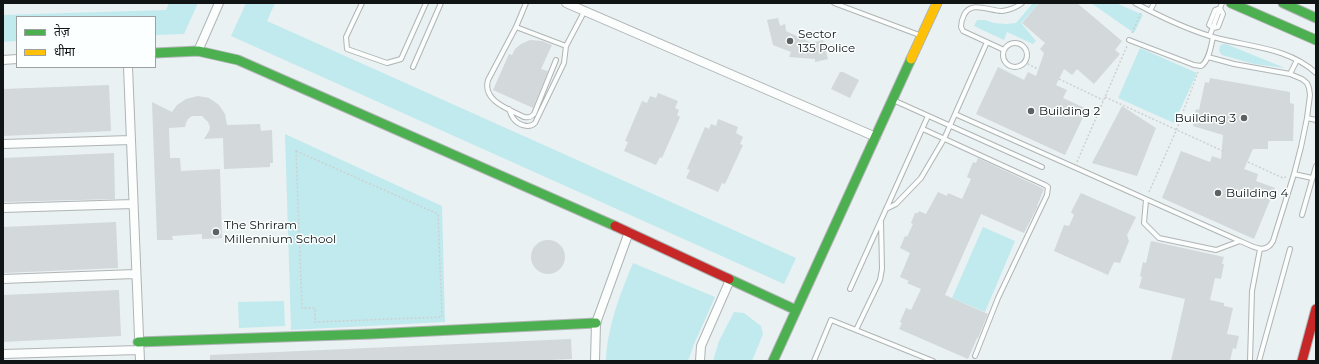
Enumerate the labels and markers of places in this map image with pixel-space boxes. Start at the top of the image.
place label: Sector 135 Police [798,27,855,55]
marker: Sector 135 Police [785,36,795,46]
place label: Building 2 [1039,104,1100,118]
marker: Building 2 [1026,106,1036,116]
place label: Building 3 [1175,111,1236,125]
marker: Building 3 [1239,113,1249,123]
place label: Building 4 [1226,186,1288,200]
marker: Building 4 [1213,188,1223,198]
place label: The Shriram Millennium School [224,218,336,246]
marker: The Shriram Millennium School [211,227,221,237]

